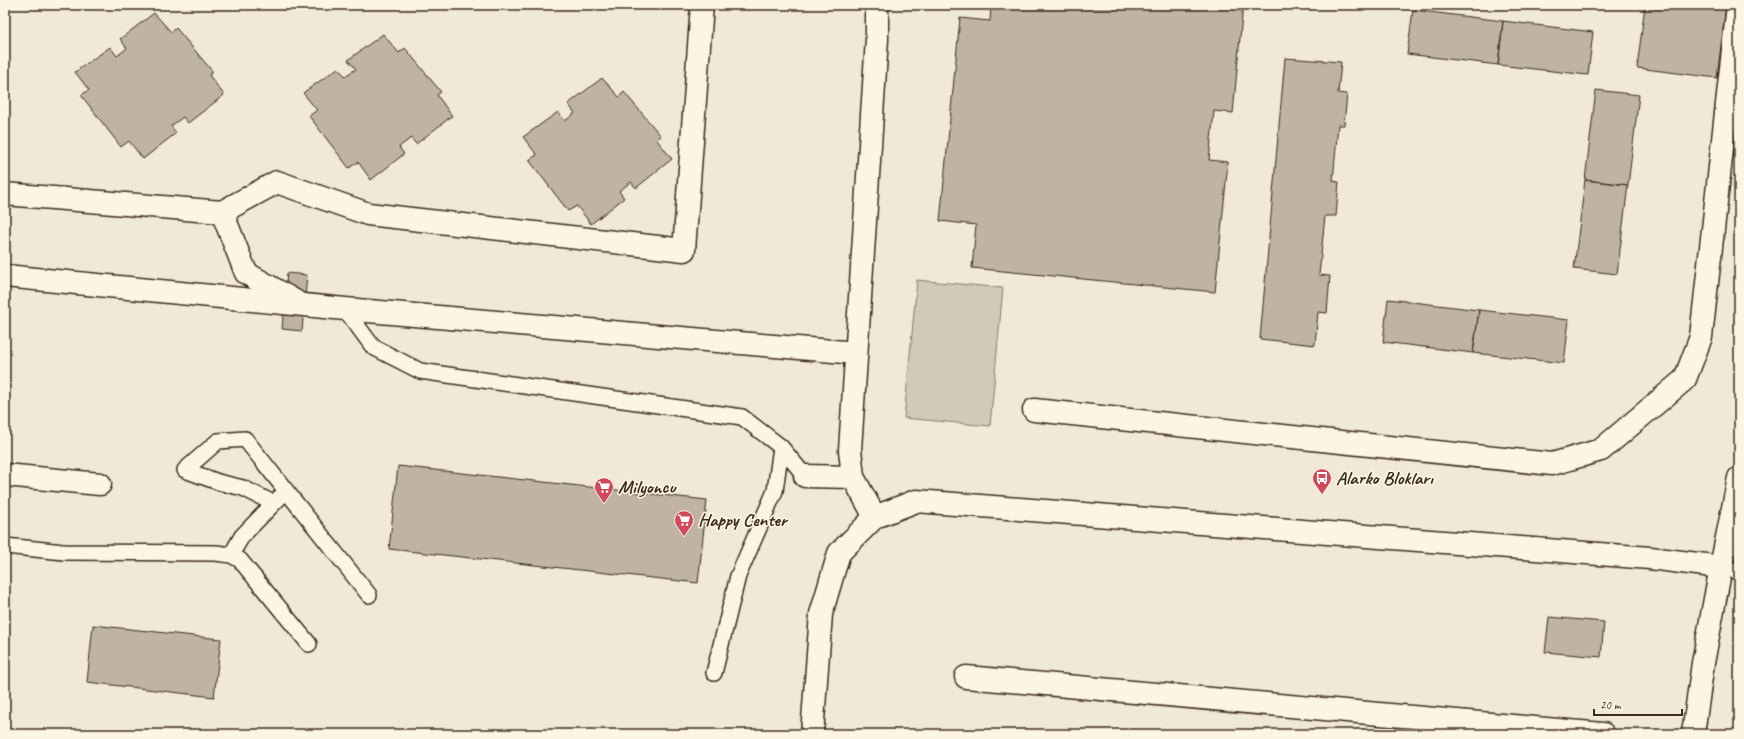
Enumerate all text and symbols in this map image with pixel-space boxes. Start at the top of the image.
place label: Alarko Blokları [1336,466,1434,490]
bus stop icon: Alarko Blokları [1311,467,1333,495]
place label: Milyoncu [618,475,677,499]
supermarket icon: Milyoncu [593,476,615,504]
place label: Happy Center [698,508,789,532]
supermarket icon: Happy Center [673,509,695,537]
scale bar [1594,691,1682,717]
text: 20 m [1600,697,1622,713]

